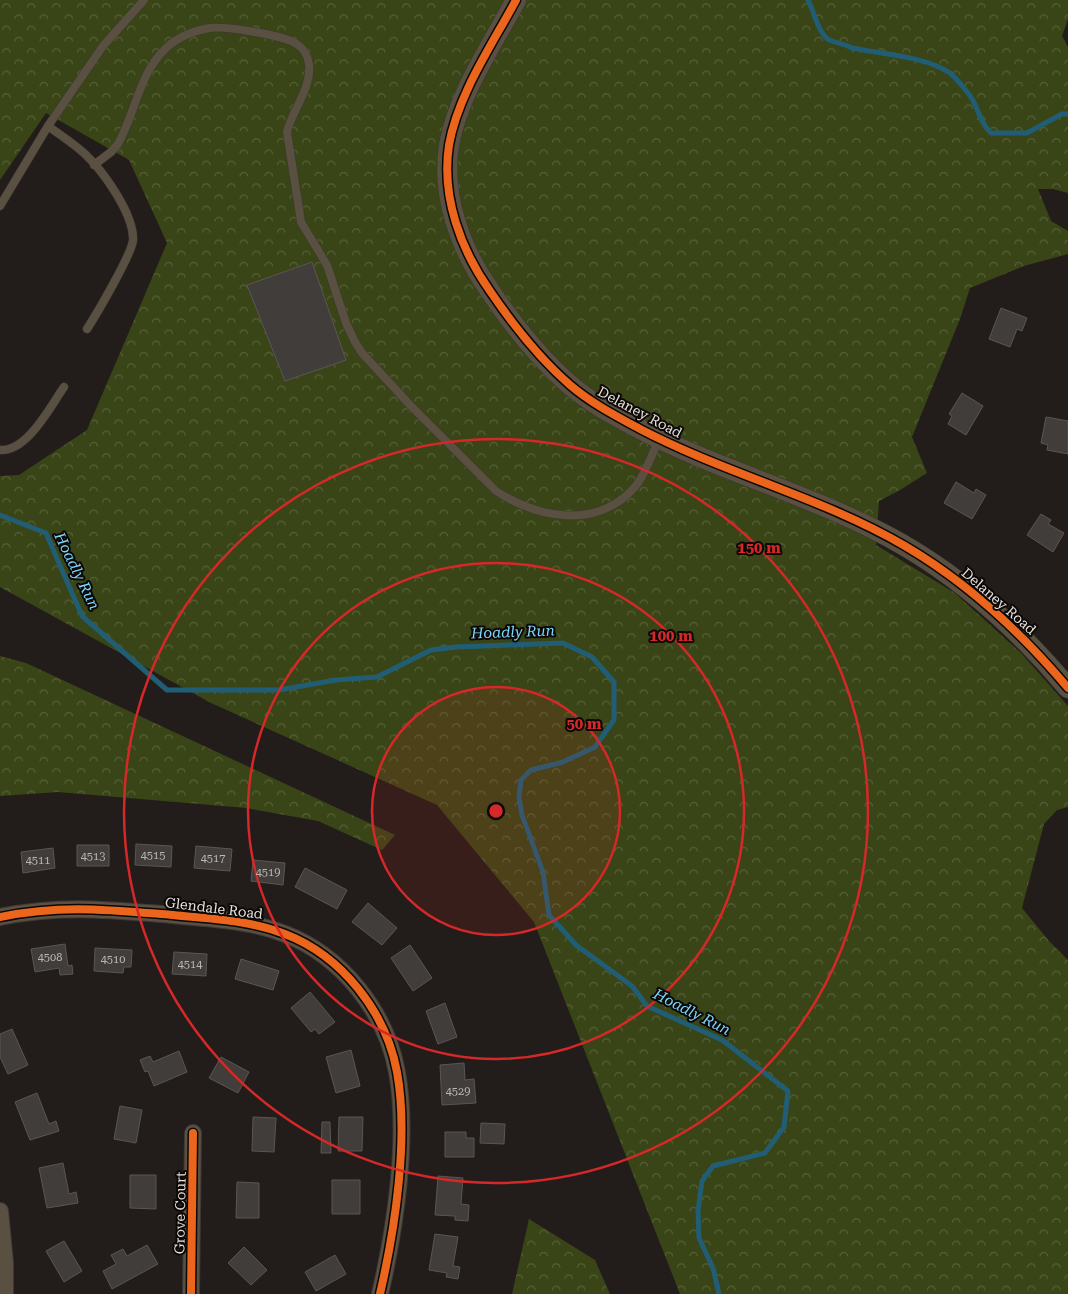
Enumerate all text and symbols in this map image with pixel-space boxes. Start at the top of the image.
street label: Delaney Road [595,383,685,441]
water label: Hoadly Run [50,528,103,613]
text: 150 m [737,539,781,557]
street label: Delaney Road [959,564,1039,638]
water label: Hoadly Run [470,622,555,642]
text: 100 m [649,627,693,645]
text: 50 m [566,715,602,733]
centre of rings [487,802,505,820]
house number: 4515 [141,849,165,862]
house number: 4513 [81,850,105,863]
house number: 4517 [201,852,225,865]
house number: 4511 [26,854,50,867]
house number: 4519 [256,866,280,879]
street label: Glendale Road [164,894,264,922]
house number: 4508 [38,951,62,964]
house number: 4510 [101,953,125,966]
house number: 4514 [178,958,203,971]
water label: Hoadly Run [650,984,733,1039]
house number: 4529 [446,1085,470,1098]
street label: Grove Court [171,1172,189,1254]

